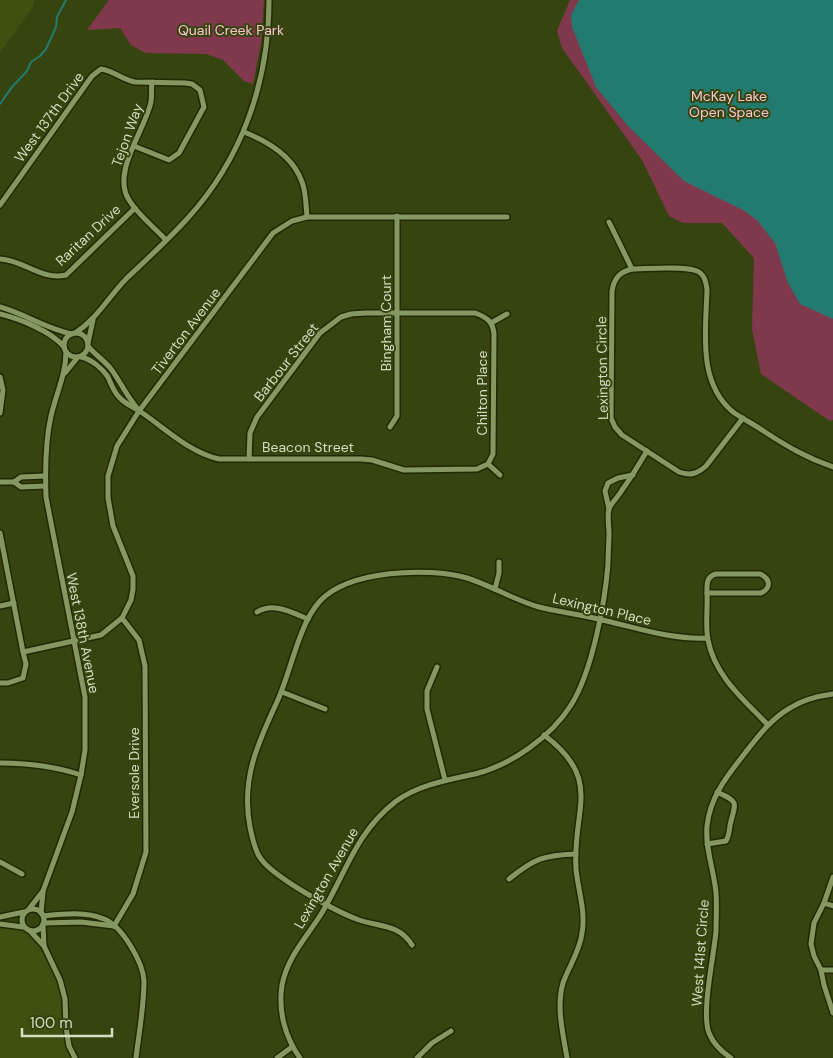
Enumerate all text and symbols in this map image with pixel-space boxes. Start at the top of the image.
park label: Quail Creek Park [178,21,284,39]
street label: West 137th Drive [10,68,88,166]
park label: McKay Lake Open Space [689,87,769,121]
street label: Tejon Way [107,101,147,169]
street label: Raritan Drive [52,200,124,270]
street label: Bingham Court [377,275,395,371]
street label: Tiverton Avenue [147,284,225,378]
street label: Lexington Circle [592,316,612,420]
street label: Barbour Street [250,319,322,405]
street label: Chilton Place [473,351,491,435]
street label: Beacon Street [262,438,354,456]
street label: West 138th Avenue [62,571,104,695]
street label: Lexington Place [551,589,653,629]
street label: Eversole Drive [125,727,143,819]
street label: Lexington Avenue [290,824,362,932]
street label: West 141st Circle [687,899,713,1007]
scale bar [22,1006,112,1038]
text: 100 m [30,1013,73,1033]

